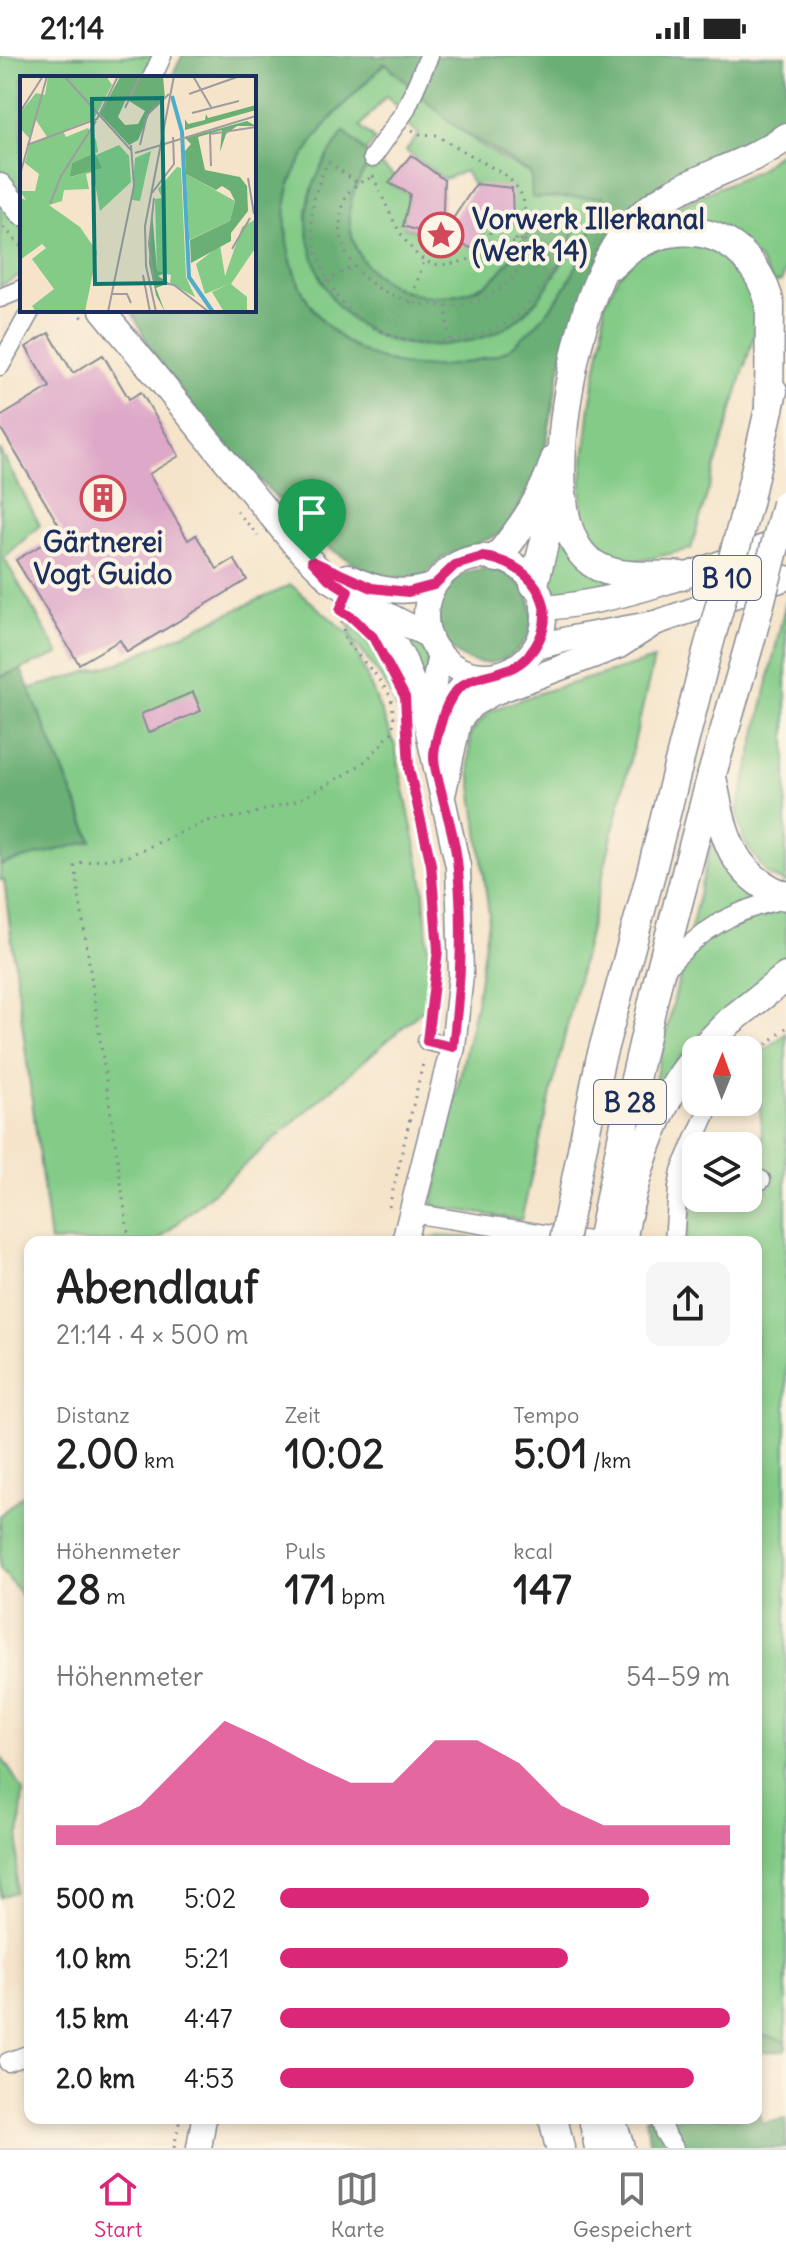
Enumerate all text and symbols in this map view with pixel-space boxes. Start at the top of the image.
text: 21:14 [40,9,104,47]
inset map [20,76,256,312]
place label: Vorwerk Illerkanal (Werk 14) [472,201,705,269]
place icon: Vorwerk Illerkanal (Werk 14) [417,211,465,259]
building icon: Gärtnerei Vogt Guido [79,474,127,522]
pin [278,479,346,561]
icon: arrive [290,491,334,535]
place label: Gärtnerei Vogt Guido [34,524,172,592]
road number: B 10 [693,556,761,600]
north arrow [682,1036,762,1116]
map controls [682,1036,762,1212]
road number: B 28 [594,1080,666,1124]
button: layers [682,1132,762,1212]
text: Abendlauf [56,1260,258,1315]
button: share [646,1262,730,1346]
text: 21:14 · 4 × 500 m [56,1318,249,1351]
text: Distanz [56,1401,130,1429]
text: Zeit [285,1401,321,1429]
text: Tempo [513,1401,579,1429]
text: 2.00 [56,1429,139,1479]
text: 10:02 [285,1429,384,1479]
text: 5:01 [513,1429,588,1479]
text: km [139,1446,175,1474]
text: /km [588,1446,631,1474]
text: Höhenmeter [56,1537,181,1565]
text: Puls [285,1537,326,1565]
text: kcal [513,1537,553,1565]
text: 28 [56,1565,101,1615]
text: 171 [285,1565,336,1615]
text: 147 [513,1565,572,1615]
text: m [101,1582,126,1610]
text: bpm [336,1582,385,1610]
text: Höhenmeter [56,1660,203,1693]
text: 54–59 m [626,1660,730,1693]
text: 500 m [56,1882,134,1915]
text: 5:02 [184,1882,236,1915]
text: 1.0 km [56,1942,131,1975]
text: 5:21 [184,1942,229,1975]
text: 1.5 km [56,2002,129,2035]
text: 4:47 [184,2002,232,2035]
text: 2.0 km [56,2062,135,2095]
text: 4:53 [184,2062,235,2095]
tab: Start [94,2167,142,2243]
tab: Karte [330,2167,385,2243]
tab: Gespeichert [573,2167,692,2243]

